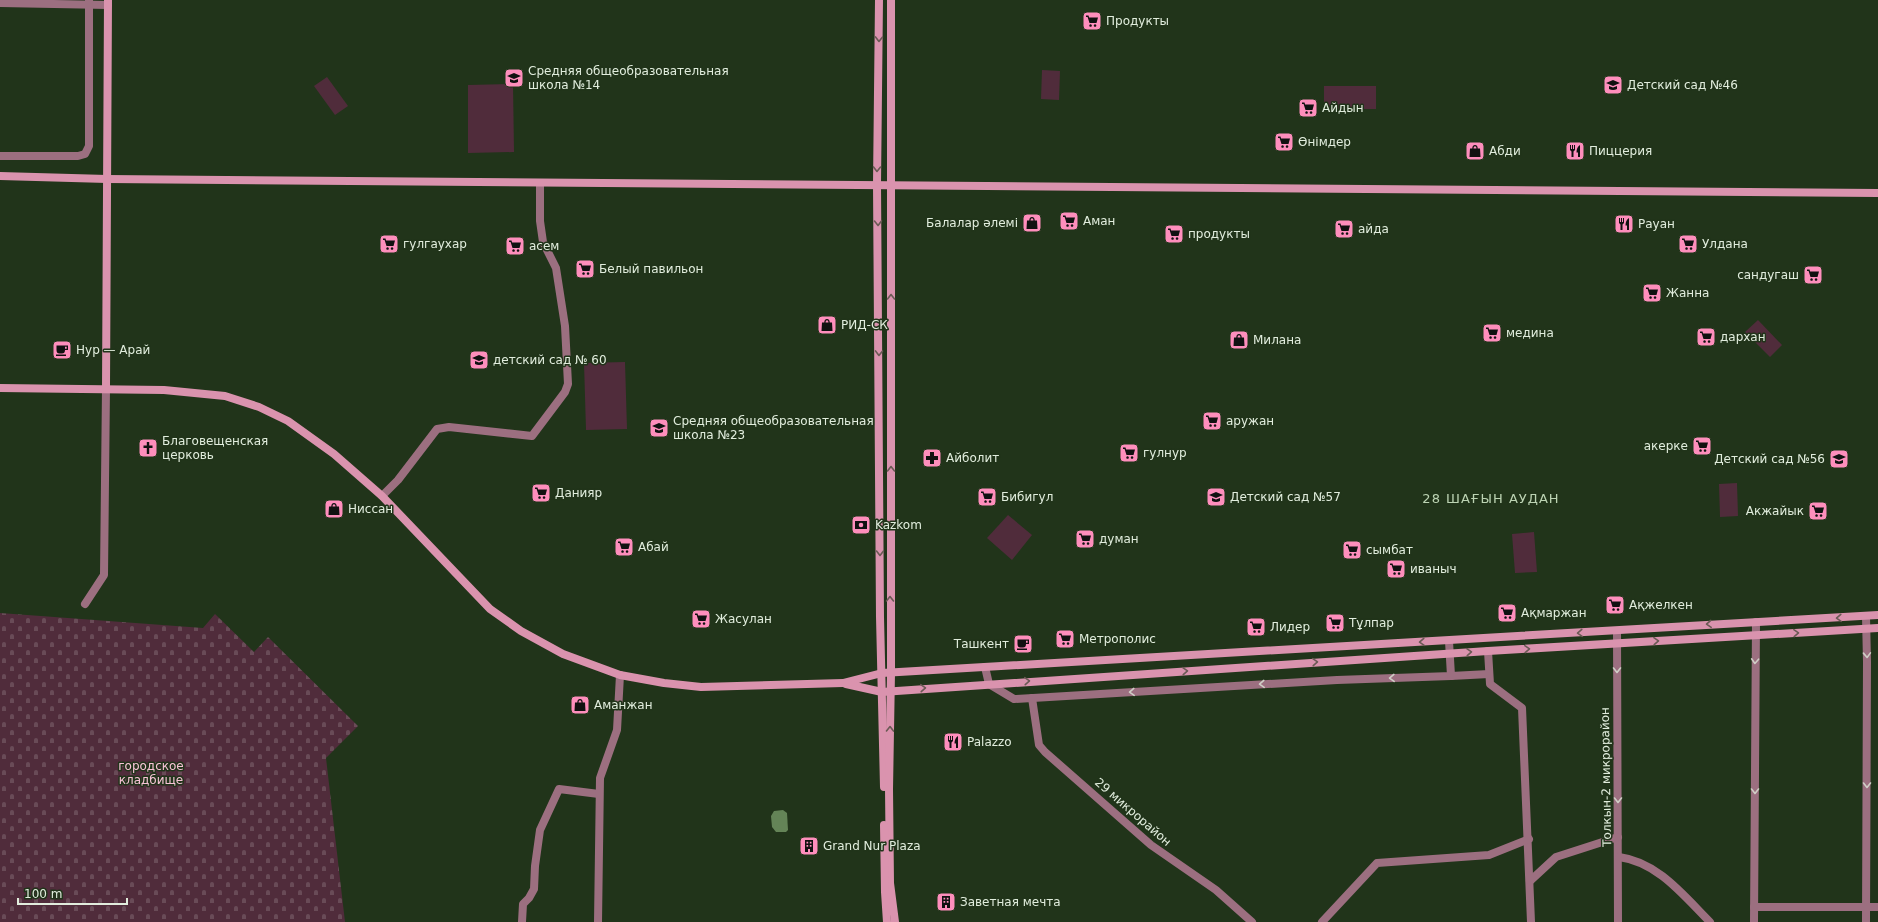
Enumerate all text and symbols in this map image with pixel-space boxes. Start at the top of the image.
supermarket icon: Продукты [1081,10,1103,32]
place label: Продукты [1106,14,1169,28]
one-way arrow [875,36,883,42]
place label: Cредняя общеобразовательная школа №14 [528,64,729,92]
school or university icon: Cредняя общеобразовательная школа №14 [503,67,525,89]
school or university icon: Детский сад №46 [1602,74,1624,96]
place label: Детский сад №46 [1627,78,1738,92]
supermarket icon: Айдын [1297,97,1319,119]
place label: Айдын [1322,101,1364,115]
supermarket icon: Өнімдер [1273,131,1295,153]
place label: Өнімдер [1298,135,1351,149]
shop icon: Абди [1464,140,1486,162]
restaurant icon: Пиццерия [1564,140,1586,162]
place label: Абди [1489,144,1521,158]
place label: Пиццерия [1589,144,1652,158]
one-way arrow [873,166,881,172]
supermarket icon: Аман [1058,210,1080,232]
shop icon: Балалар әлемі [1021,212,1043,234]
restaurant icon: Рауан [1613,213,1635,235]
place label: Аман [1083,214,1115,228]
place label: Балалар әлемі [926,216,1018,230]
place label: Рауан [1638,217,1675,231]
supermarket icon: айда [1333,218,1355,240]
one-way arrow [874,220,882,226]
place label: айда [1358,222,1389,236]
supermarket icon: продукты [1163,223,1185,245]
place label: продукты [1188,227,1250,241]
supermarket icon: гулгаухар [378,233,400,255]
supermarket icon: Улдана [1677,233,1699,255]
supermarket icon: асем [504,235,526,257]
place label: гулгаухар [403,237,467,251]
place label: Улдана [1702,237,1748,251]
place label: асем [529,239,559,253]
supermarket icon: Белый павильон [574,258,596,280]
place label: Белый павильон [599,262,703,276]
supermarket icon: сандугаш [1802,264,1824,286]
place label: сандугаш [1737,268,1799,282]
supermarket icon: Жанна [1641,282,1663,304]
place label: Жанна [1666,286,1709,300]
one-way arrow [887,294,895,300]
shop icon: РИД-СК [816,314,838,336]
place label: РИД-СК [841,318,888,332]
supermarket icon: медина [1481,322,1503,344]
place label: медина [1506,326,1554,340]
supermarket icon: дархан [1695,326,1717,348]
shop icon: Милана [1228,329,1250,351]
place label: дархан [1720,330,1766,344]
place label: Милана [1253,333,1301,347]
cafe icon: Нур — Арай [51,339,73,361]
place label: Нур — Арай [76,343,150,357]
school or university icon: детский сад № 60 [468,349,490,371]
one-way arrow [875,350,883,356]
place label: детский сад № 60 [493,353,607,367]
supermarket icon: аружан [1201,410,1223,432]
place label: Средняя общеобразовательная школа №23 [673,414,874,442]
place label: аружан [1226,414,1274,428]
school or university icon: Средняя общеобразовательная школа №23 [648,417,670,439]
place label: Благовещенская церковь [162,434,268,462]
supermarket icon: акерке [1691,435,1713,457]
church icon: Благовещенская церковь [137,437,159,459]
place label: акерке [1644,439,1688,453]
supermarket icon: гулнур [1118,442,1140,464]
place label: гулнур [1143,446,1187,460]
pharmacy icon: Айболит [921,447,943,469]
school or university icon: Детский сад №56 [1828,448,1850,470]
place label: Айболит [946,451,999,465]
place label: Детский сад №56 [1714,452,1825,466]
one-way arrow [887,466,895,472]
supermarket icon: Данияр [530,482,552,504]
place label: Данияр [555,486,602,500]
supermarket icon: Бибигул [976,486,998,508]
school or university icon: Детский сад №57 [1205,486,1227,508]
place label: Бибигул [1001,490,1053,504]
place label: Детский сад №57 [1230,490,1341,504]
district label: 28 ШАҒЫН АУДАН [1422,491,1560,506]
shop icon: Ниссан [323,498,345,520]
supermarket icon: Акжайык [1807,500,1829,522]
place label: Ниссан [348,502,393,516]
place label: Акжайык [1746,504,1804,518]
bank icon: Kazkom [850,514,872,536]
place label: Kazkom [875,518,922,532]
supermarket icon: думан [1074,528,1096,550]
place label: думан [1099,532,1139,546]
supermarket icon: Абай [613,536,635,558]
supermarket icon: сымбат [1341,539,1363,561]
place label: Абай [638,540,669,554]
place label: сымбат [1366,543,1413,557]
one-way arrow [876,550,884,556]
supermarket icon: иваныч [1385,558,1407,580]
place label: иваныч [1410,562,1457,576]
supermarket icon: Ақжелкен [1604,594,1626,616]
one-way arrow [886,596,895,602]
place label: Ақжелкен [1629,598,1693,612]
supermarket icon: Ақмаржан [1496,602,1518,624]
place label: Ақмаржан [1521,606,1587,620]
supermarket icon: Жасулан [690,608,712,630]
place label: Жасулан [715,612,772,626]
supermarket icon: Тұлпар [1324,612,1346,634]
one-way arrow [1836,613,1842,622]
supermarket icon: Лидер [1245,616,1267,638]
place label: Тұлпар [1348,616,1394,630]
place label: Лидер [1270,620,1310,634]
one-way arrow [1706,620,1712,629]
supermarket icon: Метрополис [1054,628,1076,650]
one-way arrow [1793,628,1799,637]
one-way arrow [1577,629,1583,637]
place label: Метрополис [1079,632,1156,646]
cafe icon: Ташкент [1012,633,1034,655]
place label: Ташкент [953,637,1009,651]
one-way arrow [1653,637,1659,646]
one-way arrow [1419,638,1425,647]
one-way arrow [1524,645,1530,653]
one-way arrow [1466,648,1472,657]
one-way arrow [1863,652,1871,658]
one-way arrow [1312,658,1318,667]
one-way arrow [1751,658,1760,664]
one-way arrow [1182,666,1188,675]
one-way arrow [1613,667,1621,673]
one-way arrow [1389,674,1395,682]
one-way arrow [1024,677,1030,686]
one-way arrow [1259,680,1265,689]
one-way arrow [920,684,926,693]
one-way arrow [1129,688,1135,696]
shop icon: Аманжан [569,694,591,716]
place label: Аманжан [594,698,652,712]
street label: Толкын-2 микрорайон [1598,707,1614,848]
one-way arrow [886,726,894,732]
restaurant icon: Palazzo [942,731,964,753]
place label: Palazzo [967,735,1012,749]
park label: городское кладбище [118,759,184,787]
street label: 29 микрорайон [1092,775,1174,849]
one-way arrow [1863,782,1871,788]
one-way arrow [1751,788,1759,794]
one-way arrow [1614,797,1622,803]
building icon: Grand Nur Plaza [798,835,820,857]
place label: Grand Nur Plaza [823,839,921,853]
scale bar [18,880,127,906]
text: 100 m [24,887,62,901]
building icon: Заветная мечта [935,891,957,913]
place label: Заветная мечта [960,895,1061,909]

